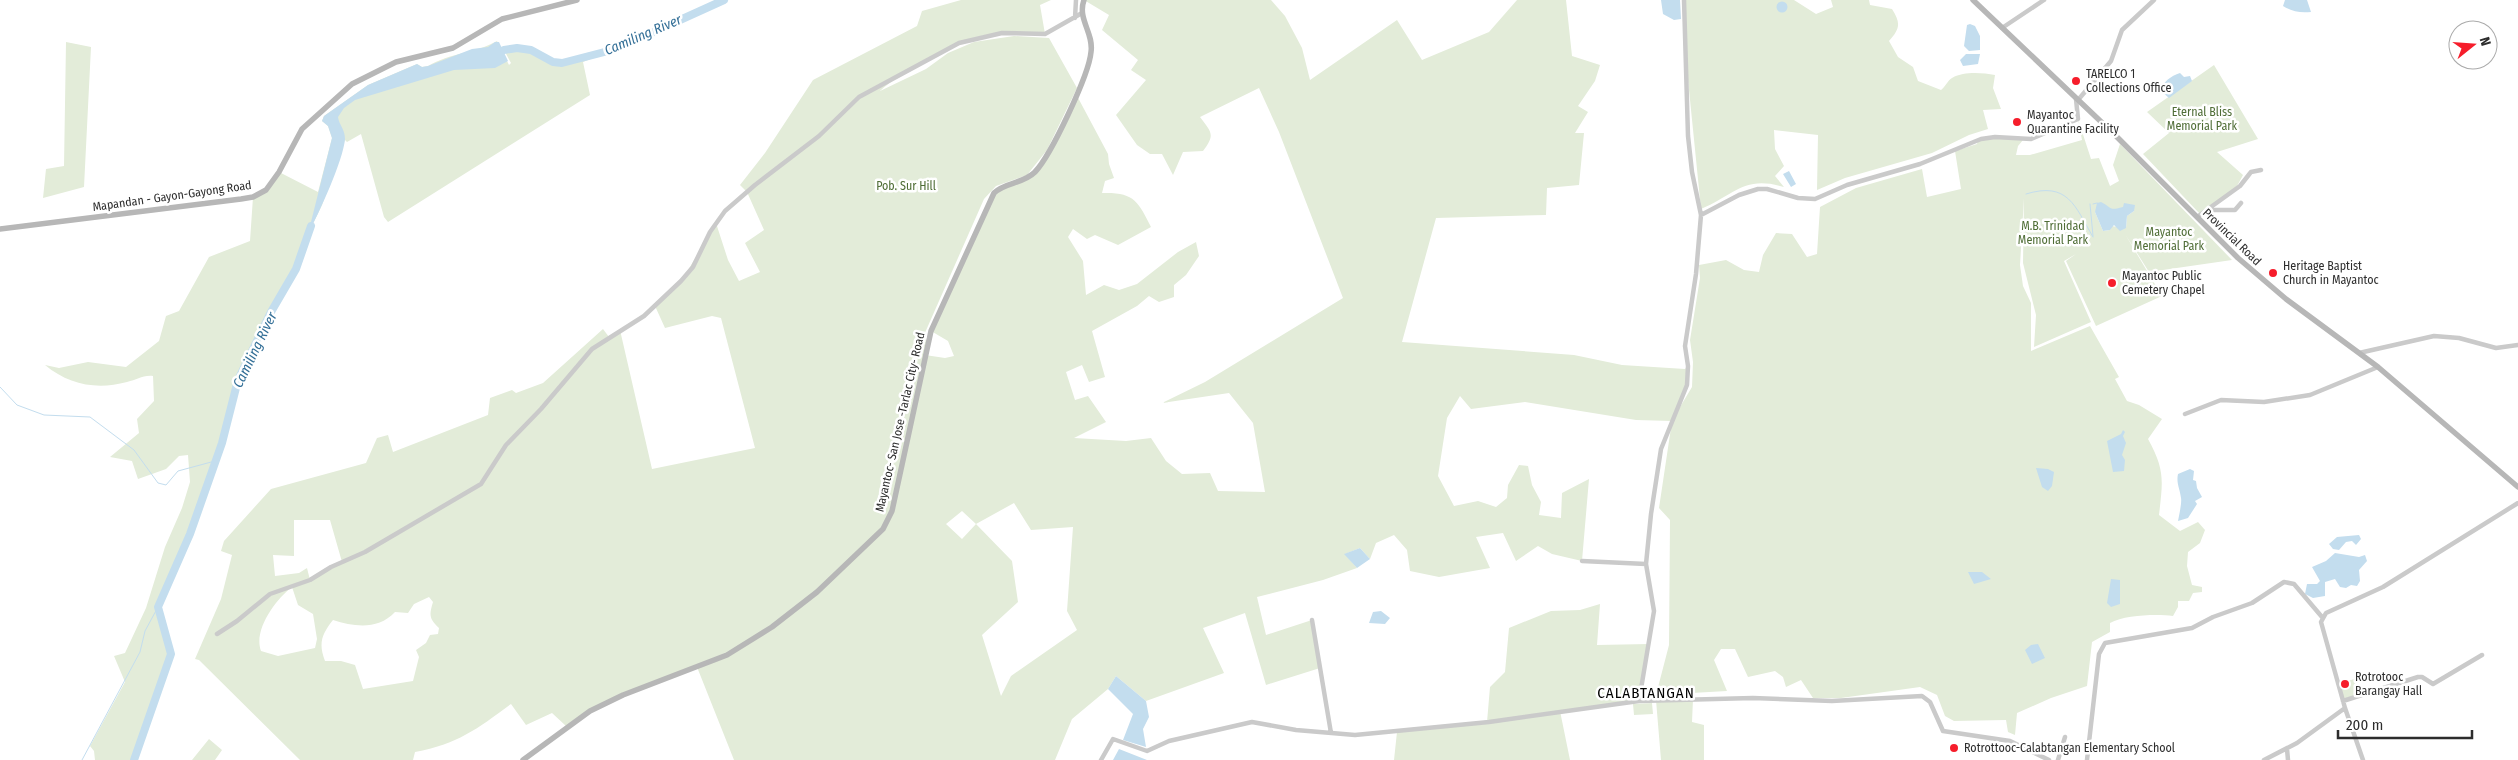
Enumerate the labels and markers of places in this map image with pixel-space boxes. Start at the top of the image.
place label: TARELCO 1 Collections Office [2086,67,2171,95]
marker: TARELCO 1 Collections Office [2070,75,2082,87]
place label: Mayantoc Quarantine Facility [2027,108,2119,136]
marker: Mayantoc Quarantine Facility [2011,116,2023,128]
place label: Heritage Baptist Church in Mayantoc [2283,259,2379,287]
marker: Heritage Baptist Church in Mayantoc [2267,267,2279,279]
place label: Mayantoc Public Cemetery Chapel [2122,269,2205,297]
marker: Mayantoc Public Cemetery Chapel [2106,277,2118,289]
place label: Rotrotooc Barangay Hall [2355,670,2422,698]
marker: Rotrotooc Barangay Hall [2339,678,2351,690]
place label: Rotrottooc-Calabtangan Elementary School [1964,741,2175,755]
marker: Rotrottooc-Calabtangan Elementary School [1948,742,1960,754]

